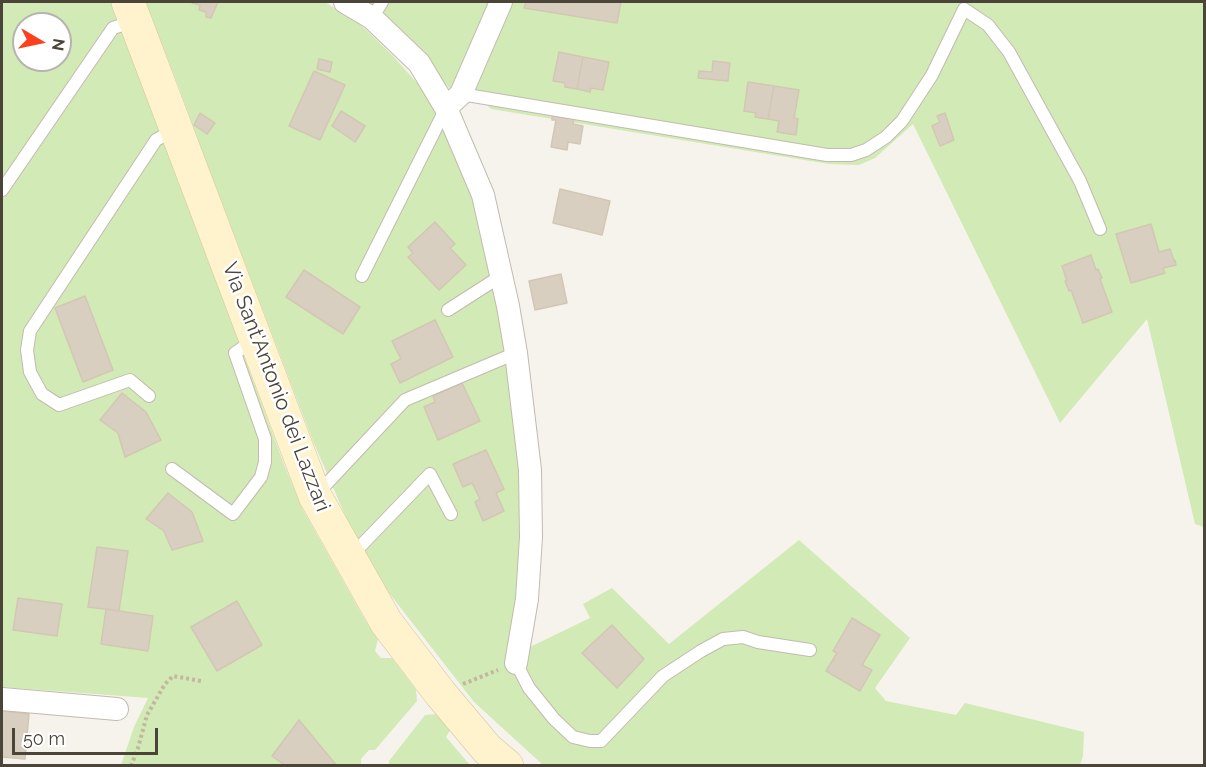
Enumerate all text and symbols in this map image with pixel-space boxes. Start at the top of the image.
north arrow [12,12,72,72]
text: N [48,37,69,52]
street label: Via Sant'Antonio dei Lazzari [217,259,335,515]
scale bar [15,716,160,754]
text: 50 m [23,728,65,749]

